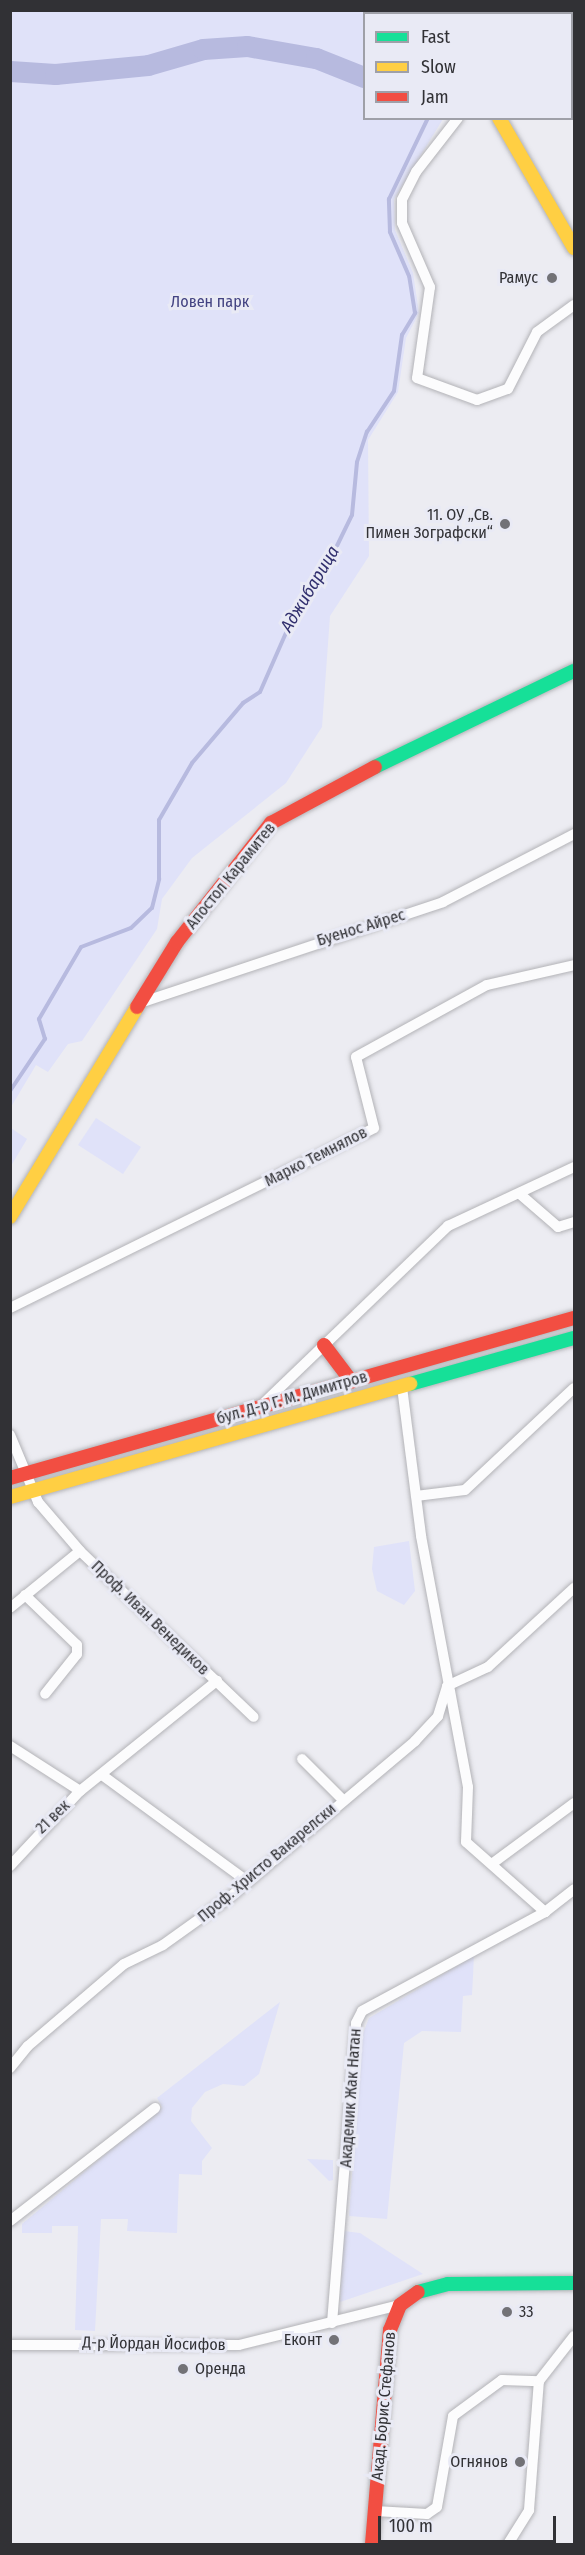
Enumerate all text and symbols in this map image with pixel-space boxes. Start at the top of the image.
legend [363,12,573,120]
text: Fast [421,26,450,48]
text: Slow [421,56,456,78]
text: Jam [421,86,449,108]
place label: Рамус [499,268,538,288]
marker: Рамус [543,269,561,287]
park label: Ловен парк [171,292,249,312]
place label: 11. ОУ „Св. Пимен Зографски“ [366,505,493,543]
marker: 11. ОУ „Св. Пимен Зографски“ [498,517,512,531]
water label: Аджибарица [276,542,344,636]
street label: Апостол Карамитев [182,819,280,933]
street label: Буенос Айрес [315,905,407,951]
street label: Марко Темнялов [261,1123,371,1191]
street label: бул. Д-р Г. М. Димитров [214,1367,370,1429]
street label: Проф. Иван Венедиков [87,1557,213,1679]
street label: 21 век [32,1796,74,1838]
street label: Проф. Христо Вакарелски [194,1800,340,1926]
street label: Академик Жак Натан [337,2028,365,2168]
place label: 33 [519,2302,533,2322]
marker: 33 [500,2305,514,2319]
place label: Еконт [284,2330,322,2350]
street label: Акад. Борис Стефанов [368,2331,400,2481]
street label: Д-р Йордан Йосифов [82,2333,226,2355]
marker: Еконт [327,2333,341,2347]
place label: Оренда [195,2359,246,2379]
marker: Оренда [176,2362,190,2376]
place label: Огнянов [450,2452,508,2472]
marker: Огнянов [513,2455,527,2469]
scale bar [381,2504,560,2542]
text: 100 m [389,2515,433,2537]

